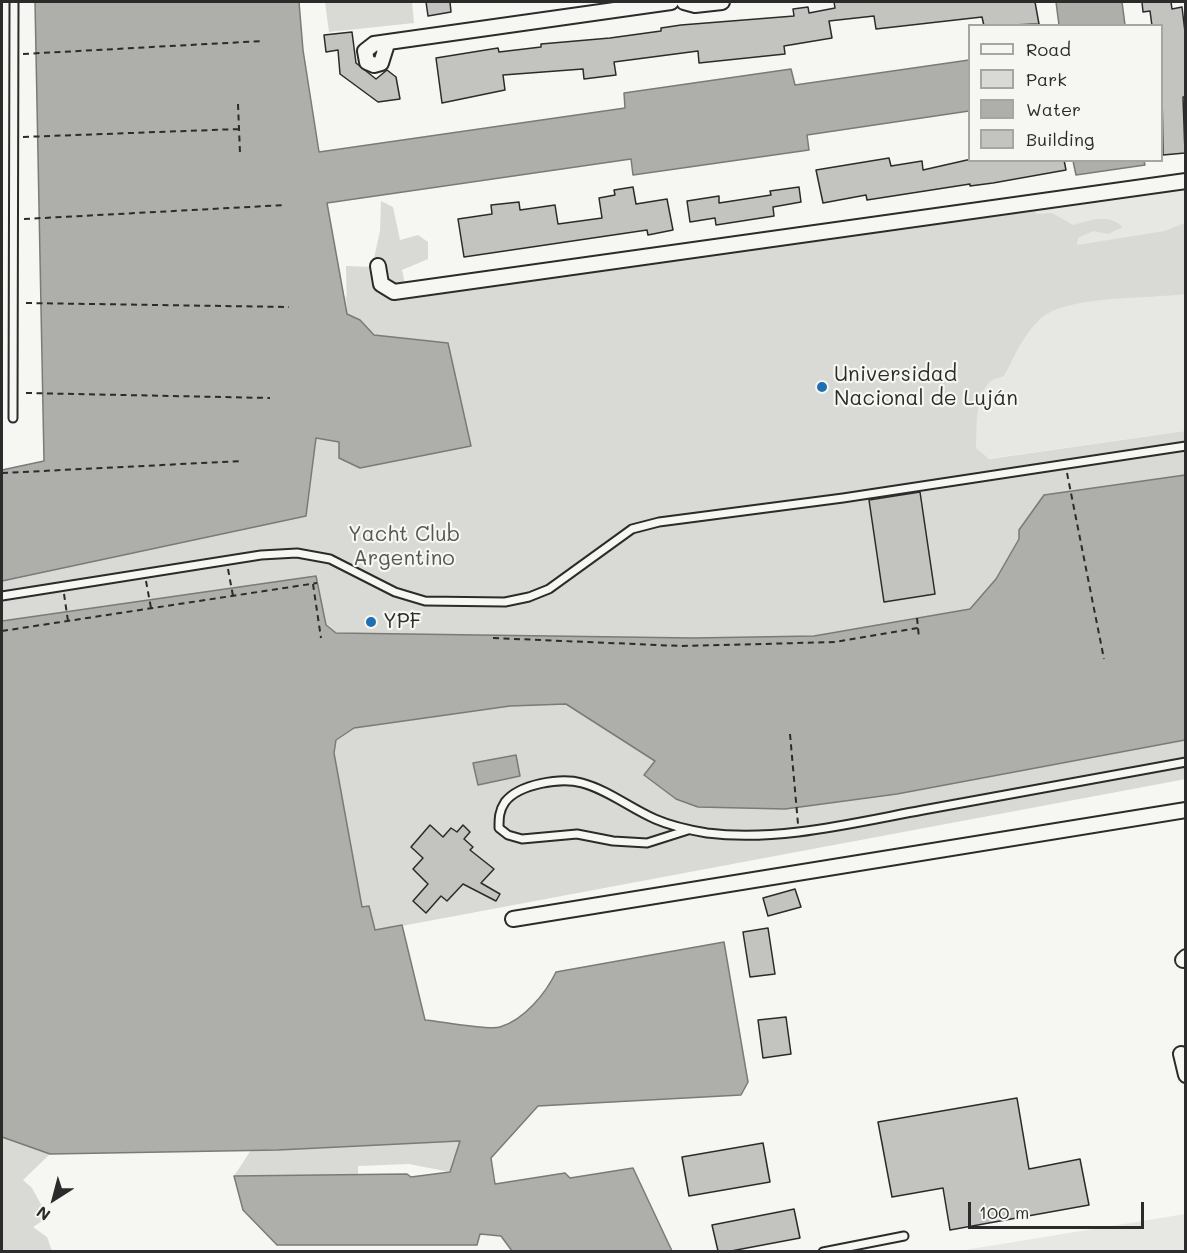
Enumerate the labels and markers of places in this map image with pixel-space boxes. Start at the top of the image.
place label: Universidad Nacional de Luján [834,362,1018,412]
marker: Universidad Nacional de Luján [815,380,829,394]
place label: YPF [383,609,421,635]
marker: YPF [364,615,378,629]

